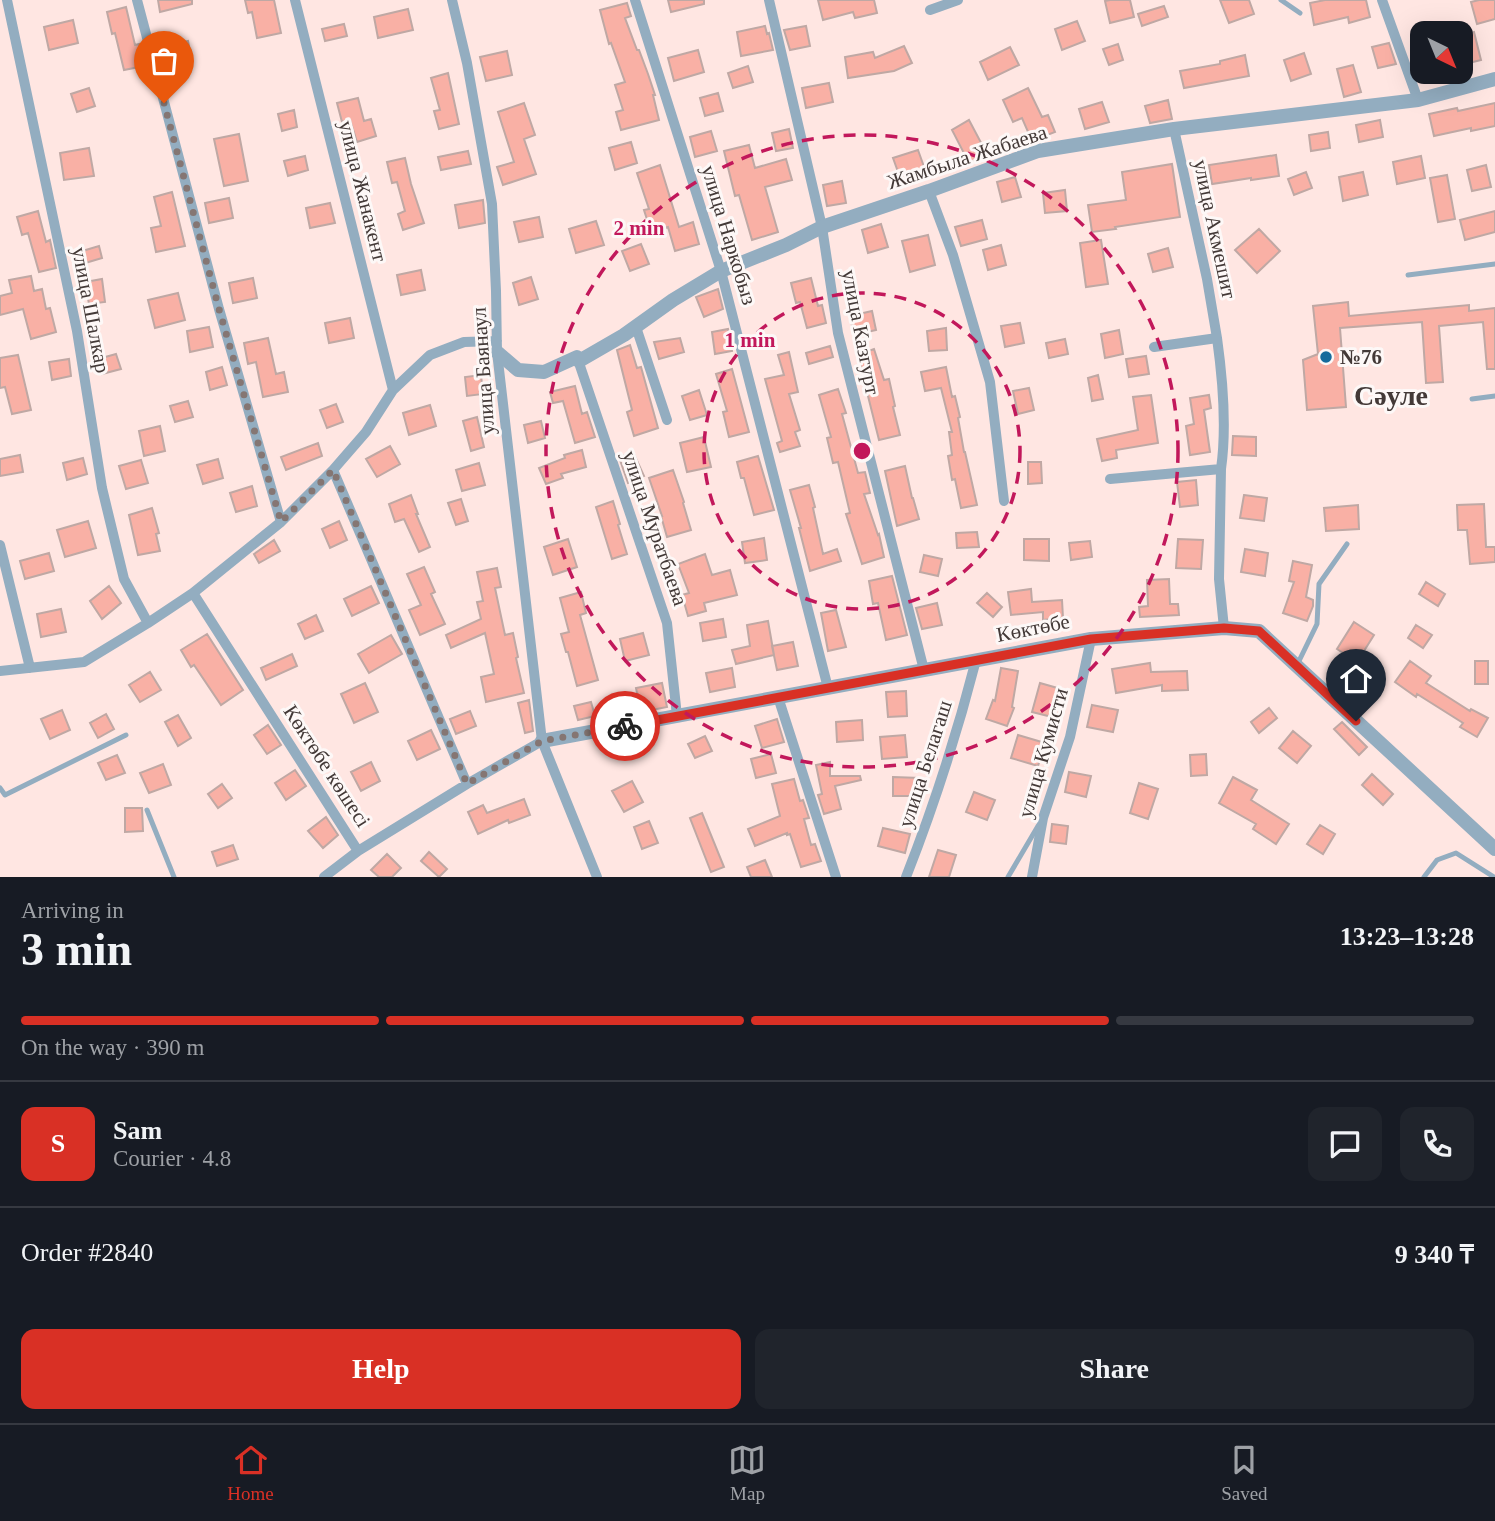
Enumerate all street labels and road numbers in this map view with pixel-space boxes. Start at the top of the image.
street label: улица Жанакент [334,118,392,264]
street label: Жамбыла Жабаева [884,120,1051,194]
street label: улица Акмешит [1189,157,1241,301]
street label: улица Наркобыз [696,162,762,308]
street label: улица Шалкар [67,245,115,375]
street label: улица Казгурт [837,267,885,397]
street label: улица Баянаул [467,306,499,436]
street label: улица Муратбаева [617,447,693,609]
street label: Көктөбе [994,609,1072,647]
street label: улица Кумисти [1013,685,1073,821]
street label: улица Белагаш [893,697,957,831]
street label: Көктөбе көшесі [279,700,376,832]

